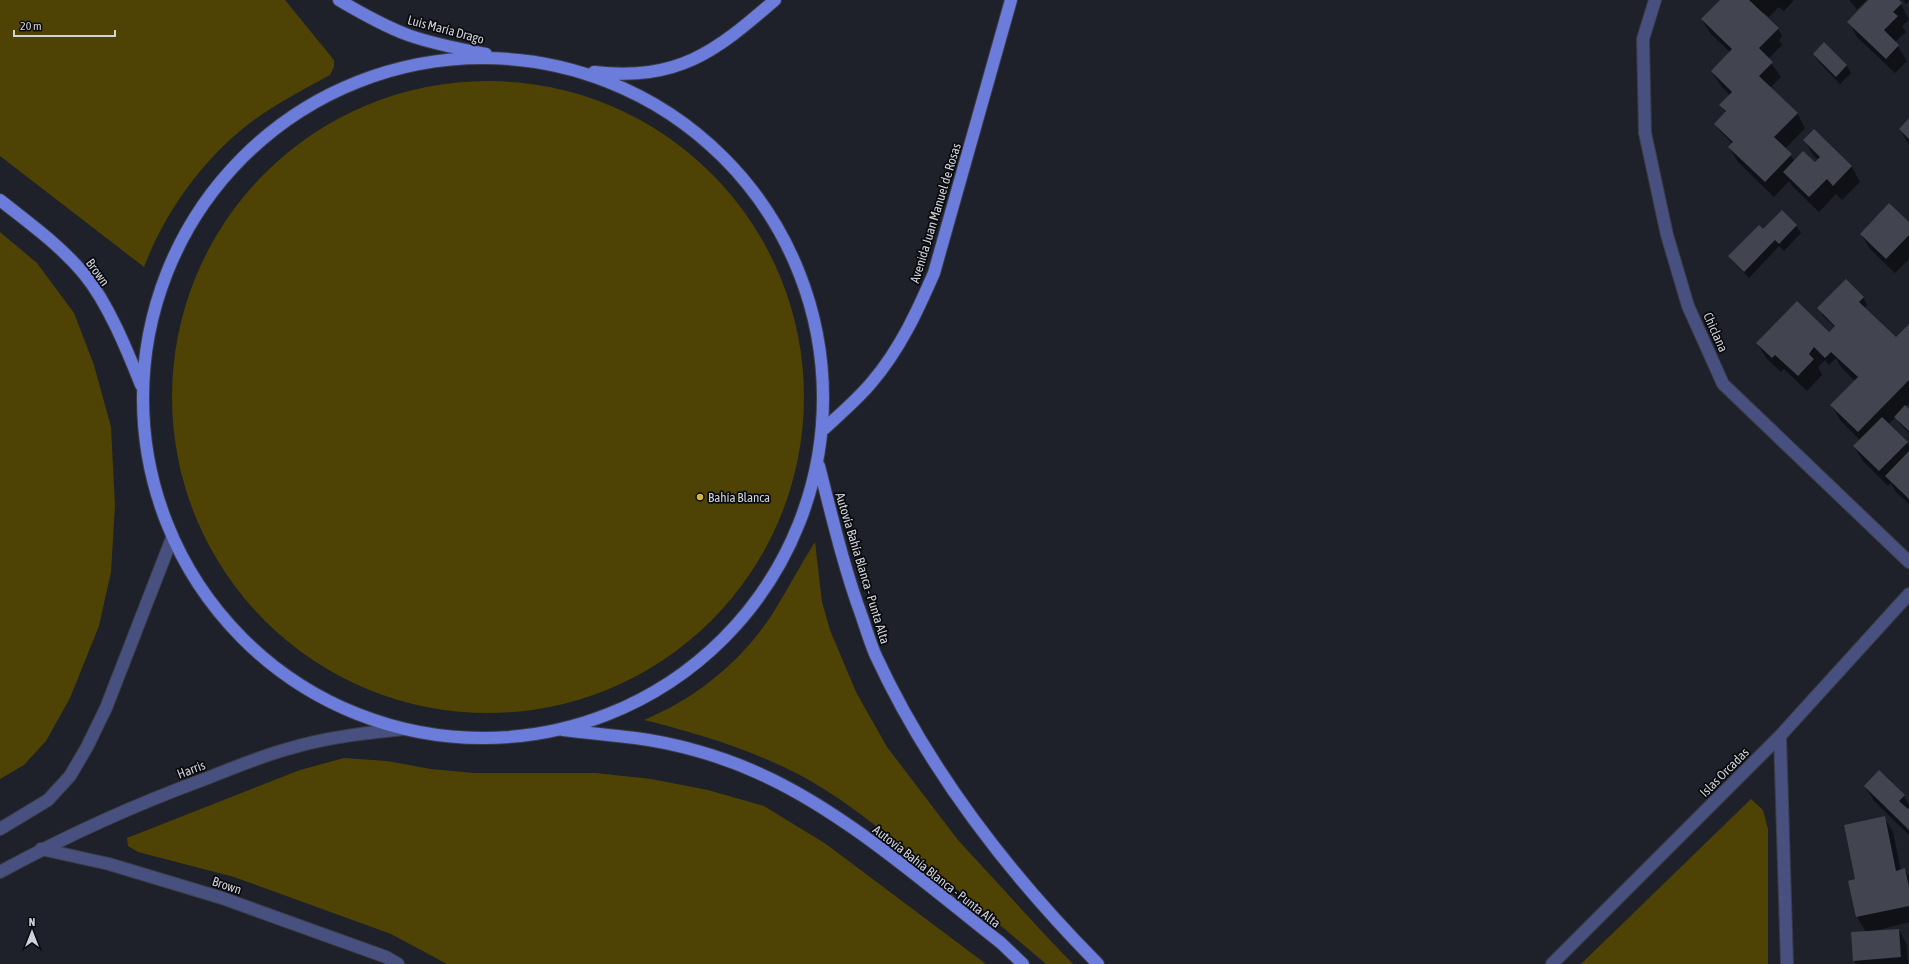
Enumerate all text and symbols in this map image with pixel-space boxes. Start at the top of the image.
scale bar [14,12,115,38]
street label: Luis María Drago [406,12,486,47]
text: 20 m [20,19,42,33]
street label: Avenida Juan Manuel de Rosas [907,141,964,285]
street label: Brown [83,256,112,289]
street label: Chiclana [1700,310,1731,354]
place label: Bahía Blanca [708,490,770,505]
street label: Autovía Bahía Blanca - Punta Alta [832,491,893,646]
marker: Bahía Blanca [695,492,705,502]
street label: Islas Orcadas [1697,745,1752,800]
street label: Harris [175,757,208,782]
street label: Autovía Bahía Blanca - Punta Alta [870,822,1003,931]
street label: Brown [210,874,243,897]
north arrow [12,912,52,952]
text: N [29,916,35,928]

